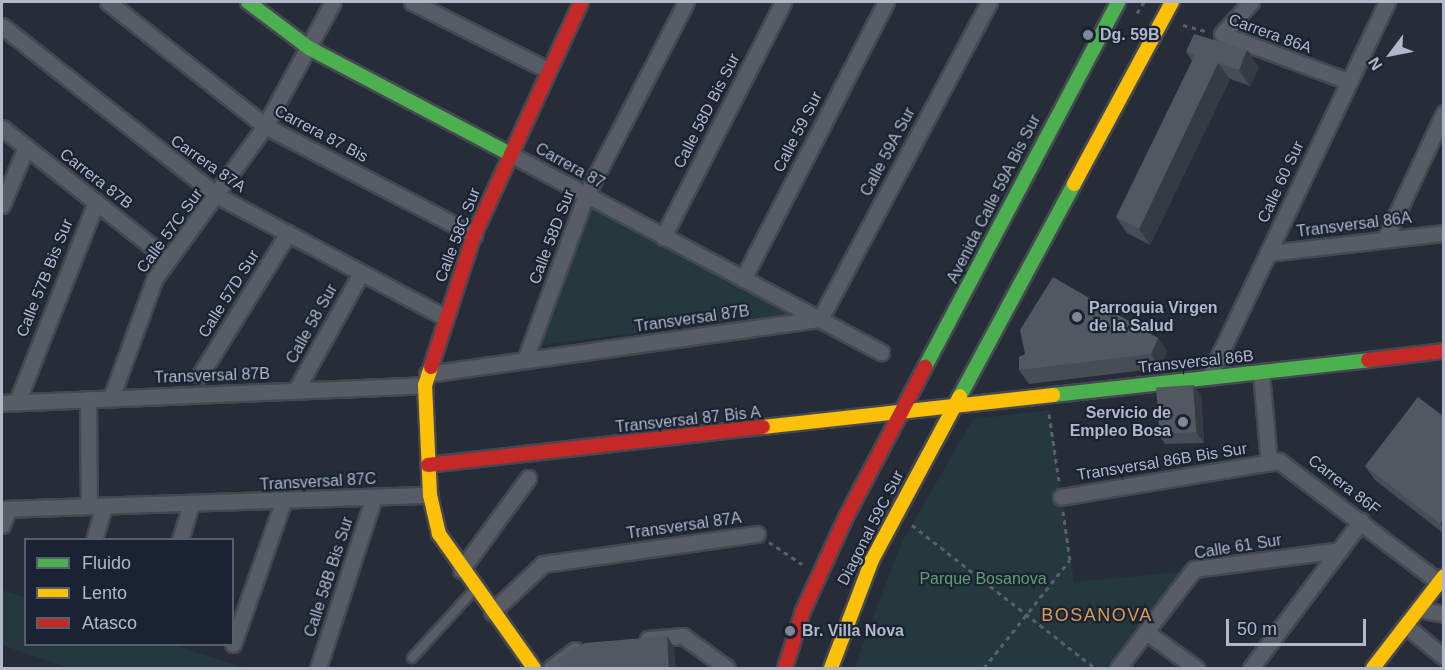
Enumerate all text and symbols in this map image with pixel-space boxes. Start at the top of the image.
street label: Carrera 86A [1226,10,1314,58]
north arrow [1361,24,1421,84]
place label: Dg. 59B [1100,25,1160,45]
marker: Dg. 59B [1081,28,1095,42]
street label: Calle 58D Bis Sur [670,50,744,172]
text: N [1365,54,1386,73]
street label: Calle 59 Sur [769,88,827,176]
street label: Carrera 87 Bis [271,101,371,167]
street label: Calle 59A Sur [856,104,920,200]
street label: Avenida Calle 59A Bis Sur [943,111,1045,287]
street label: Carrera 87A [167,131,249,197]
street label: Calle 60 Sur [1254,138,1308,226]
street label: Carrera 87 [532,139,608,193]
street label: Carrera 87B [56,145,136,213]
street label: Calle 57C Sur [133,185,207,277]
street label: Calle 58C Sur [431,185,485,285]
street label: Calle 58D Sur [525,187,579,287]
street label: Transversal 86A [1295,208,1413,242]
street label: Calle 57B Bis Sur [13,216,77,340]
street label: Calle 57D Sur [194,247,264,341]
street label: Calle 58 Sur [282,281,342,367]
place label: Parroquia Virgen de la Salud [1089,298,1218,336]
street label: Transversal 87B [633,301,751,337]
marker: Parroquia Virgen de la Salud [1070,310,1084,324]
street label: Transversal 86B [1137,346,1255,378]
street label: Transversal 87B [154,364,270,388]
street label: Transversal 87 Bis A [614,403,762,437]
place label: Servicio de Empleo Bosa [1070,403,1171,441]
marker: Servicio de Empleo Bosa [1176,415,1190,429]
street label: Transversal 86B Bis Sur [1076,439,1248,485]
street label: Carrera 86F [1304,451,1384,519]
street label: Diagonal 59C Sur [834,467,908,589]
street label: Transversal 87C [259,469,377,495]
street label: Transversal 87A [625,508,743,544]
street label: Calle 58B Bis Sur [300,514,358,640]
street label: Calle 61 Sur [1193,531,1283,563]
legend [24,538,234,646]
text: Fluido [82,553,131,573]
park label: Parque Bosanova [919,569,1047,589]
text: Lento [82,583,127,603]
district label: BOSANOVA [1041,604,1153,626]
scale bar [1229,607,1368,645]
text: Atasco [82,613,137,633]
text: 50 m [1237,619,1277,639]
place label: Br. Villa Nova [802,621,904,641]
marker: Br. Villa Nova [783,624,797,638]

